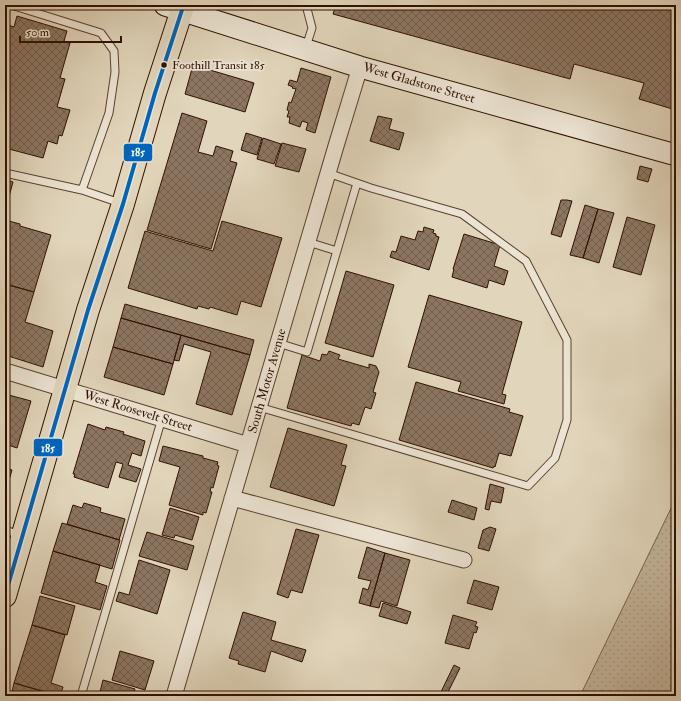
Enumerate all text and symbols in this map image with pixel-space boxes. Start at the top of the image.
scale bar [20,18,121,44]
text: 50 m [26,25,50,40]
place label: Foothill Transit 185 [172,58,266,73]
street label: West Gladstone Street [360,59,477,107]
marker: Foothill Transit 185 [159,60,169,70]
line badge: 185 [123,143,153,162]
text: 185 [131,146,145,159]
street label: South Motor Avenue [244,326,290,435]
street label: West Roosevelt Street [81,387,194,435]
line badge: 185 [33,438,63,457]
text: 185 [41,442,55,455]

